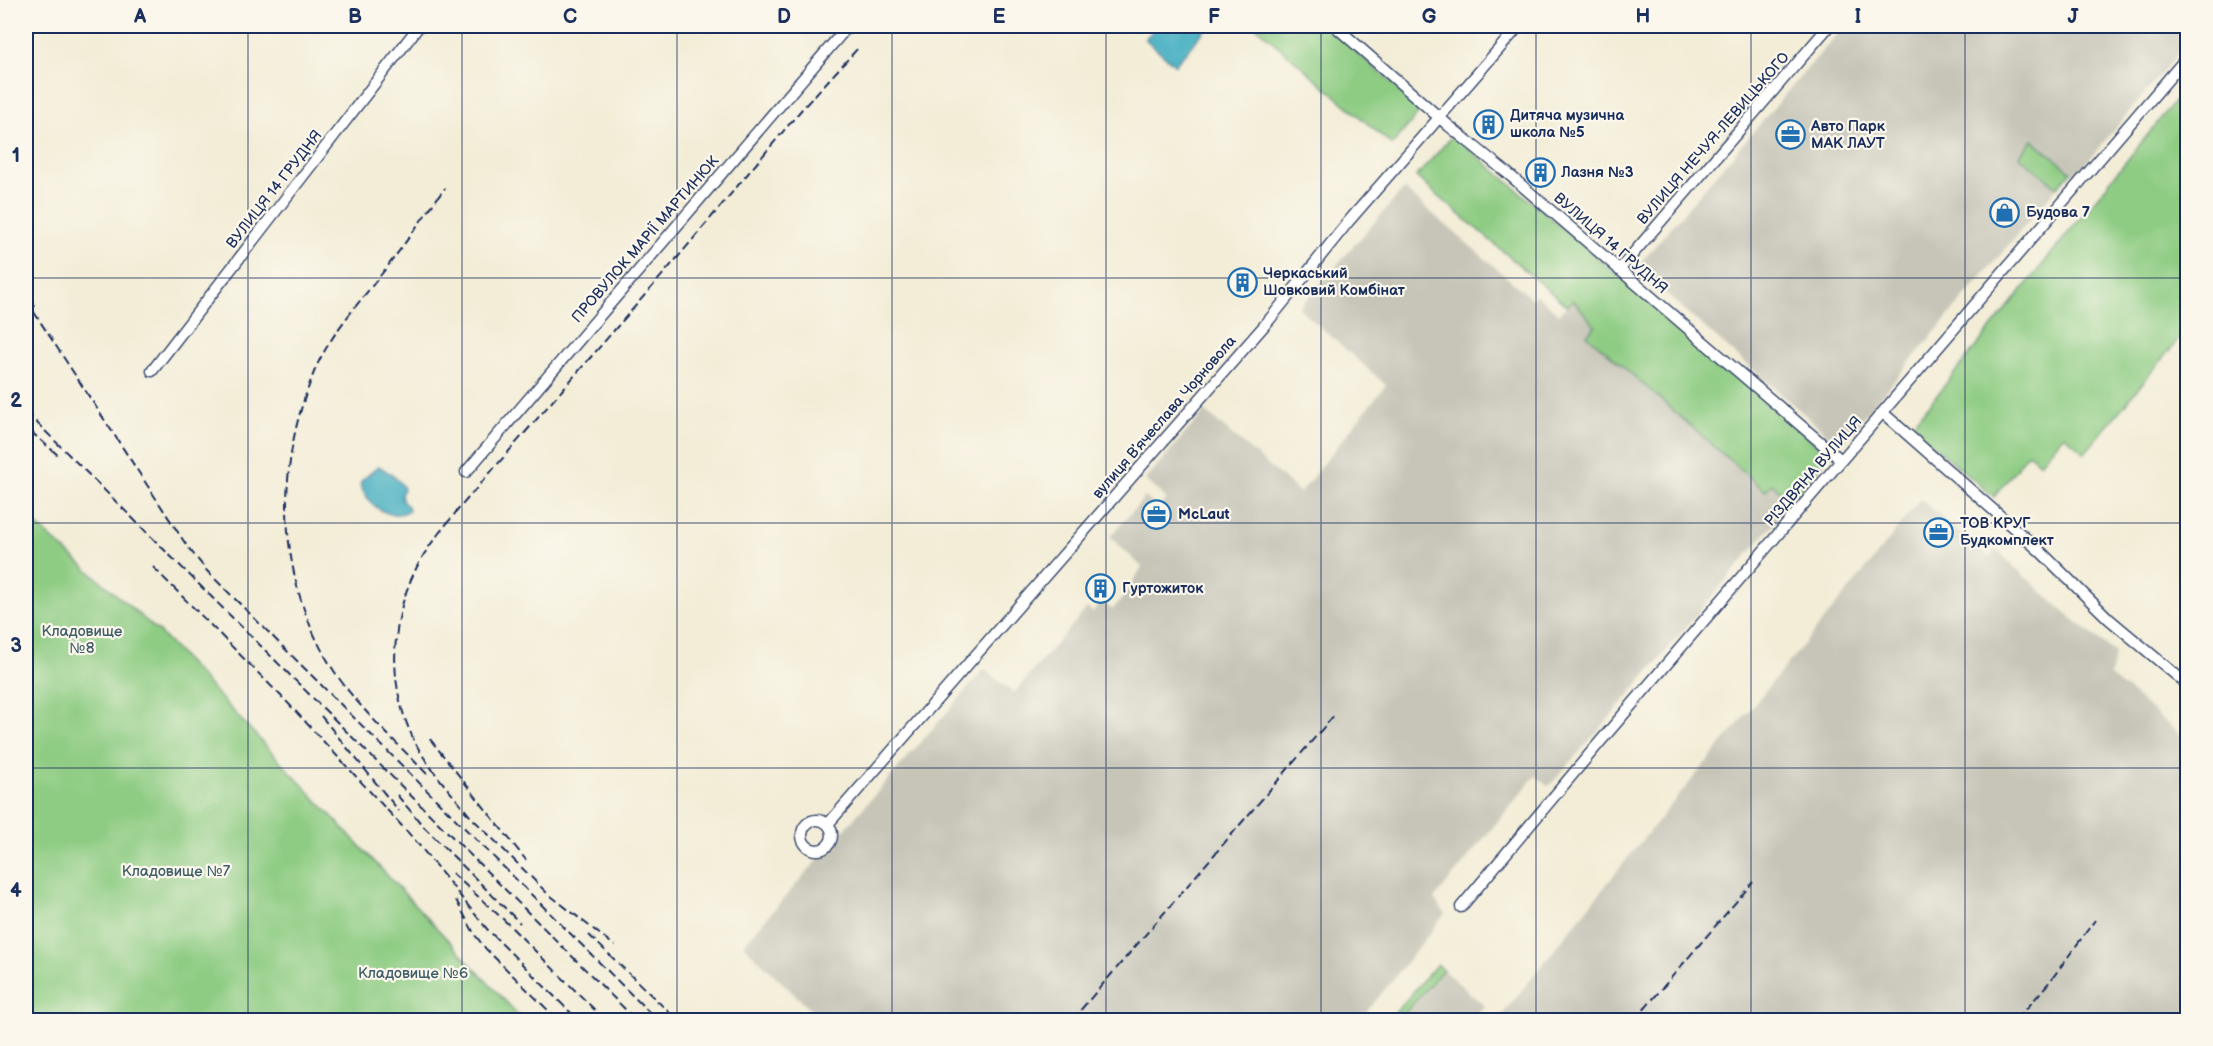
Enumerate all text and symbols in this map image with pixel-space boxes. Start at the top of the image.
text: A [133,5,147,29]
text: B [348,5,362,29]
text: C [563,5,577,29]
text: D [777,5,791,29]
text: E [993,5,1006,29]
text: F [1208,5,1220,29]
text: G [1422,5,1437,29]
text: H [1636,5,1650,29]
text: I [1855,5,1861,29]
text: J [2068,5,2080,29]
street label: ВУЛИЦЯ НЕЧУЯ-ЛЕВИЦЬКОГО [1633,48,1794,229]
place label: Дитяча музична школа №5 [1510,106,1624,142]
building icon: Дитяча музична школа №5 [1473,108,1505,140]
place label: Авто Парк МАК ЛАУТ [1810,117,1886,153]
office icon: Авто Парк МАК ЛАУТ [1774,119,1806,151]
street label: ВУЛИЦЯ 14 ГРУДНЯ [222,126,326,252]
text: 1 [12,144,20,168]
street label: ПРОВУЛОК МАРІЇ МАРТИНЮК [568,152,723,327]
building icon: Лазня №3 [1524,156,1556,188]
place label: Лазня №3 [1560,163,1634,182]
street label: ВУЛИЦЯ 14 ГРУДНЯ [1550,189,1672,298]
shop icon: Будова 7 [1989,196,2021,228]
place label: Будова 7 [2026,203,2090,222]
place label: Черкаський Шовковий Комбінат [1263,264,1406,300]
building icon: Черкаський Шовковий Комбінат [1226,266,1258,298]
street label: вулиця Вʼячеслава Чорновола [1088,332,1240,503]
text: 2 [10,389,22,413]
street label: РІЗДВЯНА ВУЛИЦЯ [1760,412,1866,530]
office icon: McLaut [1141,498,1173,530]
place label: McLaut [1178,505,1230,524]
place label: ТОВ КРУГ Будкомплект [1960,514,2055,550]
office icon: ТОВ КРУГ Будкомплект [1923,516,1955,548]
building icon: Гуртожиток [1085,572,1117,604]
place label: Гуртожиток [1122,579,1204,598]
park label: Кладовище №8 [42,622,122,658]
text: 3 [10,634,22,658]
park label: Кладовище №7 [122,862,231,881]
text: 4 [10,879,22,903]
park label: Кладовище №6 [358,964,468,983]

